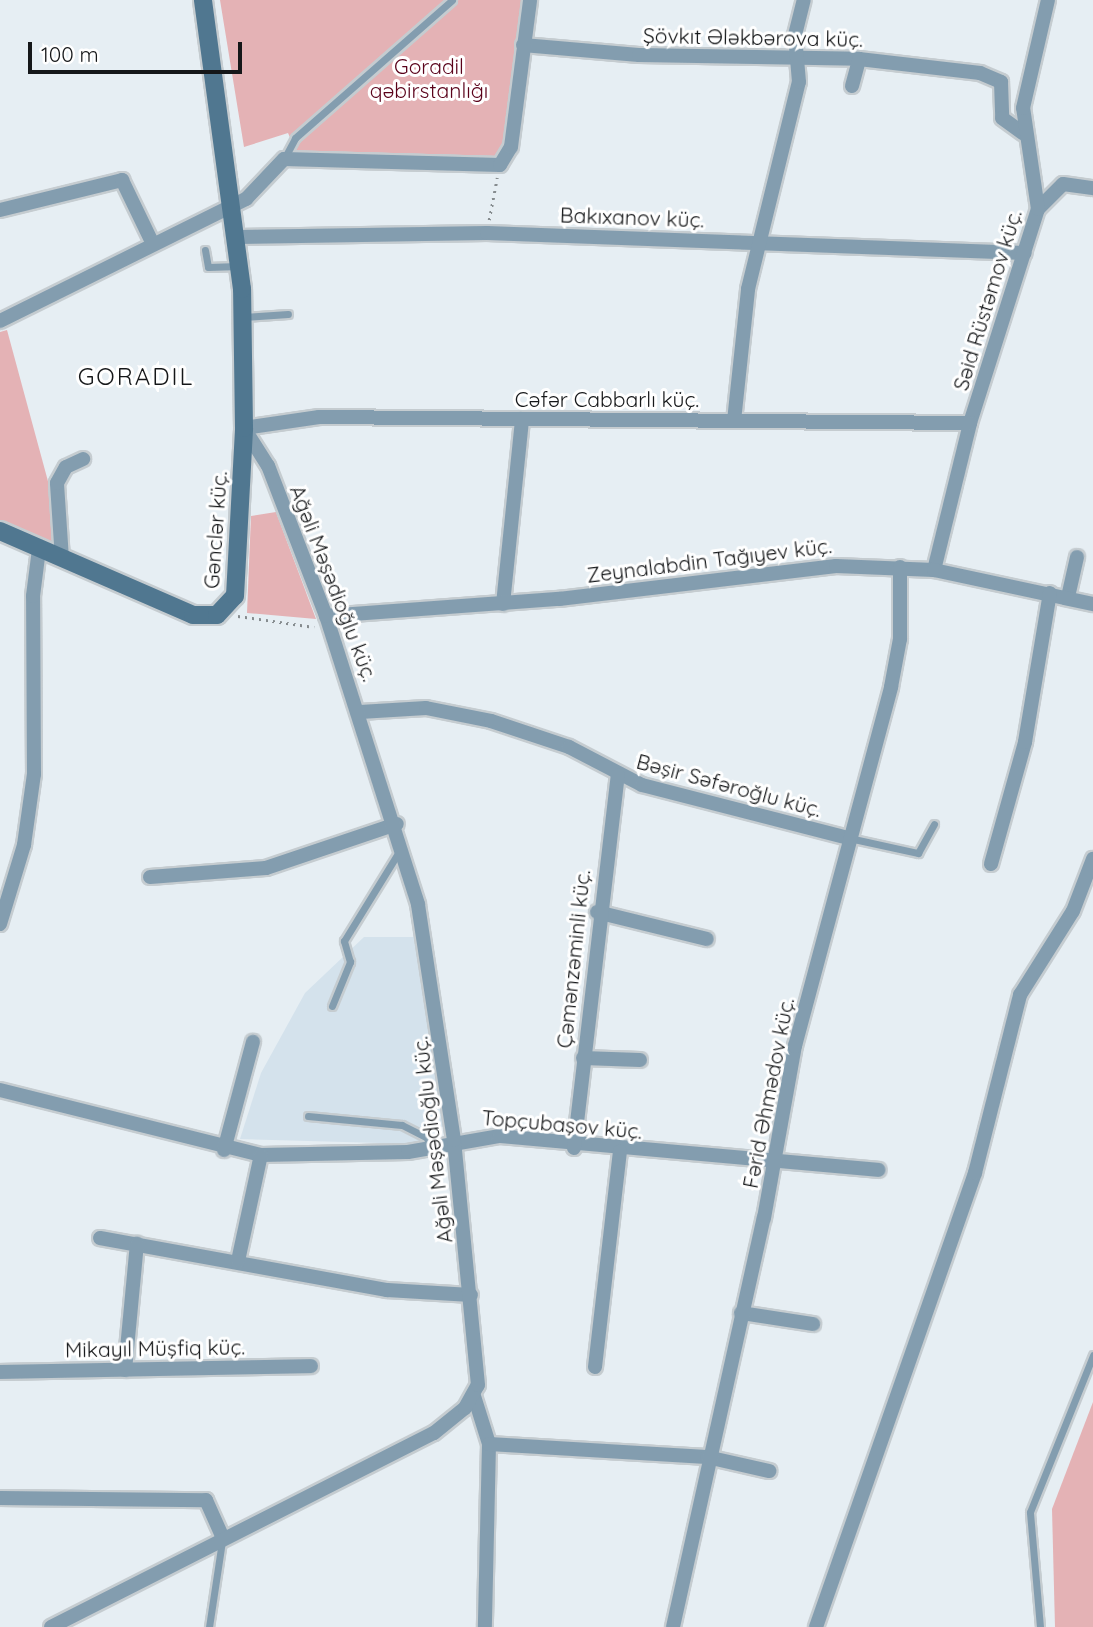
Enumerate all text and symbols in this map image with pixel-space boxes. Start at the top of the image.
street label: Şövkıt Ələkbərova küç. [643,22,863,52]
scale bar [32,28,245,72]
text: 100 m [41,41,99,67]
park label: Goradil qəbirstanlığı [370,53,488,103]
street label: Bakıxanov küç. [559,202,705,232]
street label: Səid Rüstəmov küç. [948,207,1026,393]
district label: GORADIL [79,363,193,391]
street label: Cəfər Cabbarlı küç. [515,386,699,412]
street label: Gənclər küç. [198,470,232,590]
street label: Ağəli Məşədioğlu küç. [285,482,383,684]
street label: Zeynalabdin Tağıyev küç. [585,532,833,588]
street label: Bəşir Səfəroğlu küç. [634,748,824,822]
street label: Çəmənzəminli küç. [551,869,595,1049]
street label: Fərid Əhmədov küç. [737,996,799,1190]
street label: Ağəli Məşədioğlu küç. [407,1035,457,1245]
street label: Topçubaşov küç. [481,1104,643,1144]
street label: Mikayıl Müşfiq küç. [65,1334,245,1362]

